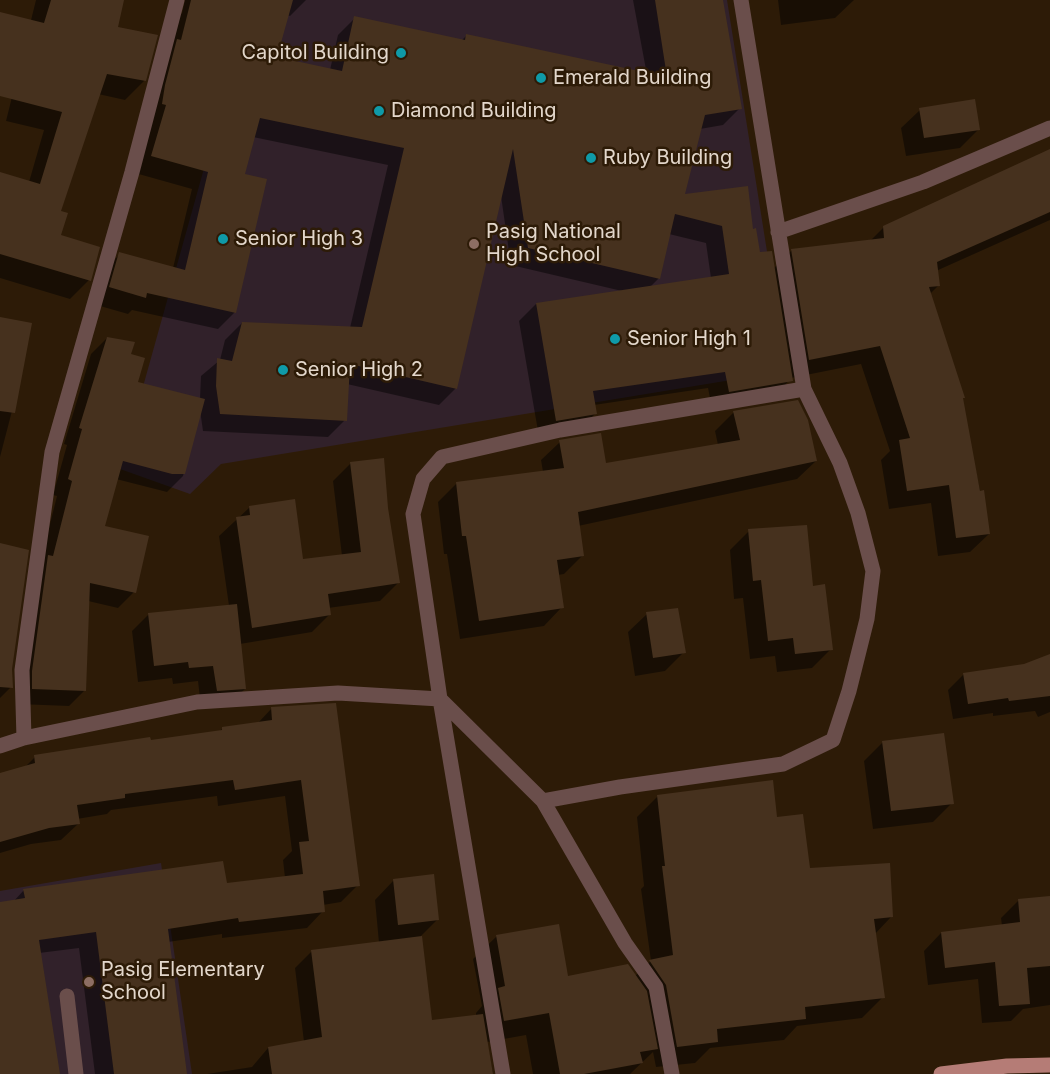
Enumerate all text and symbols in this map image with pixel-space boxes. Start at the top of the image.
place label: Capitol Building [241,41,389,65]
marker: Capitol Building [394,46,408,60]
place label: Emerald Building [553,66,711,90]
marker: Emerald Building [534,71,548,85]
place label: Diamond Building [391,99,556,123]
marker: Diamond Building [372,104,386,118]
place label: Ruby Building [603,146,732,170]
marker: Ruby Building [584,151,598,165]
place label: Pasig National High School [486,220,621,267]
place label: Senior High 3 [235,227,363,251]
marker: Senior High 3 [216,232,230,246]
marker: Pasig National High School [467,237,481,251]
place label: Senior High 1 [627,327,751,351]
marker: Senior High 1 [608,332,622,346]
place label: Senior High 2 [295,358,423,382]
marker: Senior High 2 [276,363,290,377]
place label: Pasig Elementary School [101,958,265,1005]
marker: Pasig Elementary School [82,975,96,989]

